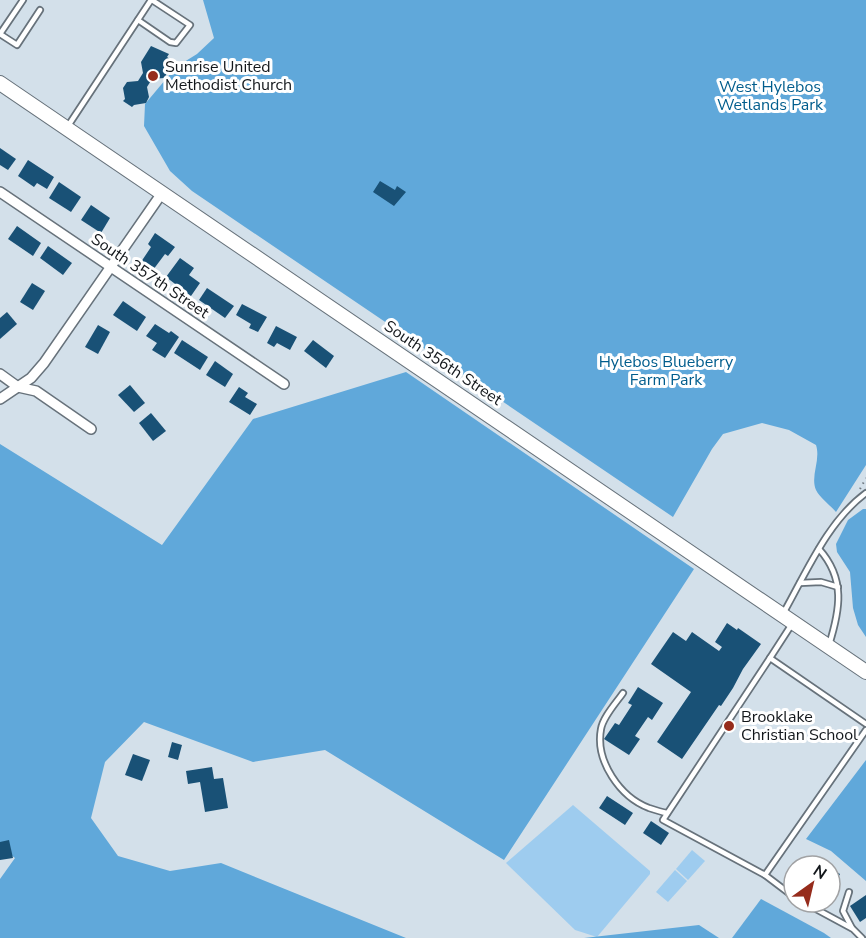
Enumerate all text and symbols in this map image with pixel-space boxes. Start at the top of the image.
place label: Sunrise United Methodist Church [165,56,292,96]
marker: Sunrise United Methodist Church [146,69,160,83]
park label: West Hylebos Wetlands Park [717,76,824,116]
street label: South 357th Street [87,228,214,324]
street label: South 356th Street [380,315,507,411]
park label: Hylebos Blueberry Farm Park [599,351,734,391]
place label: Brooklake Christian School [741,706,858,746]
marker: Brooklake Christian School [722,719,736,733]
north arrow [782,854,842,914]
text: N [809,860,831,885]

